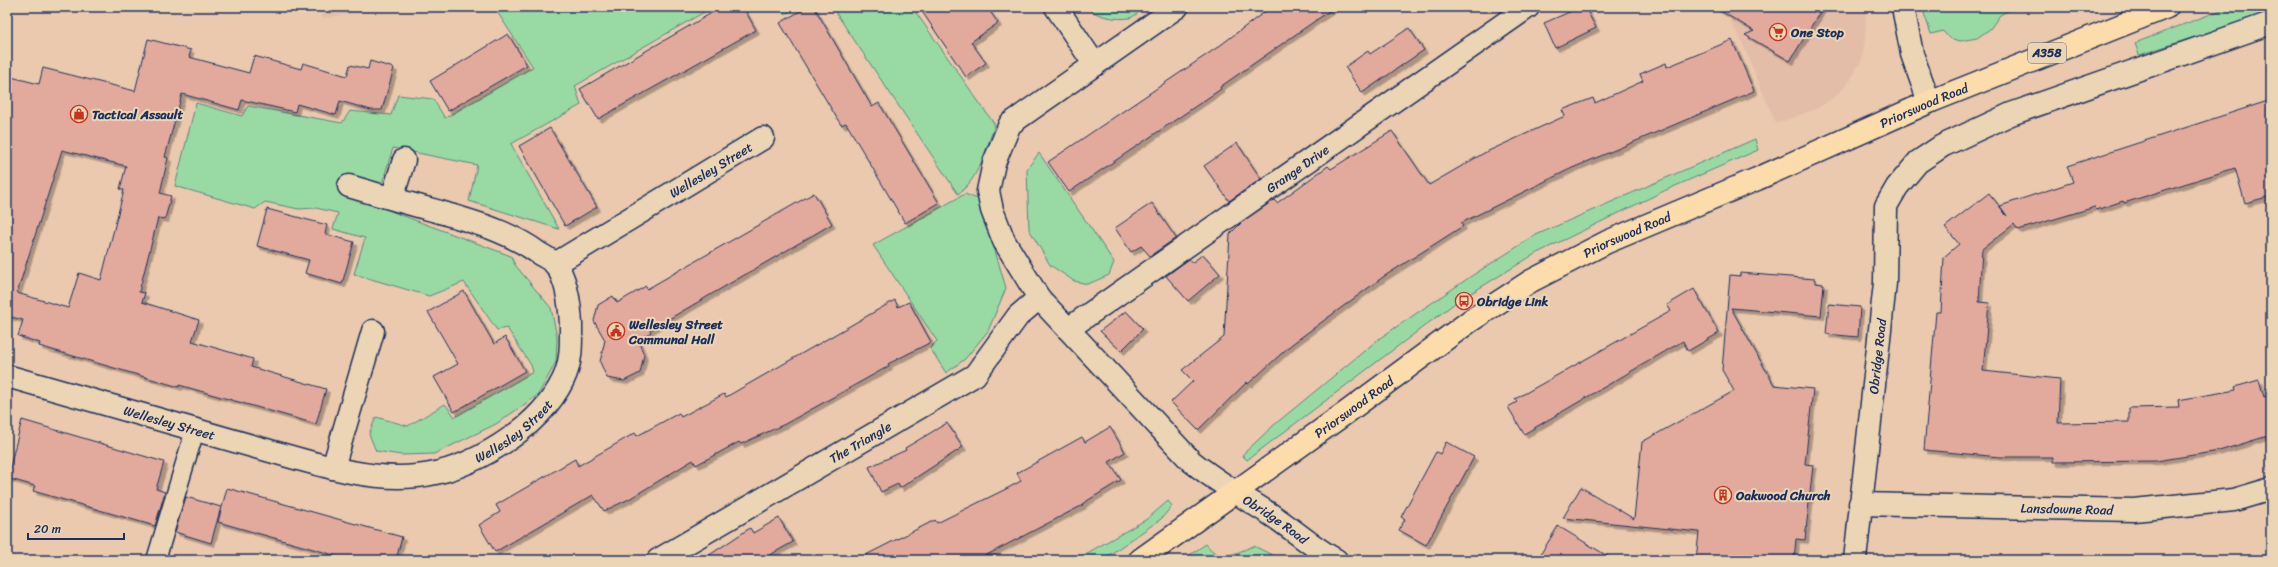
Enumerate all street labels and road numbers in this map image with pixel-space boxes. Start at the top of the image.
road number: A358 [2028,43,2066,63]
street label: Priorswood Road [1876,76,1973,134]
street label: Wellesley Street [664,135,757,204]
street label: Grange Drive [1261,138,1334,199]
street label: Priorswood Road [1579,204,1676,264]
street label: Obridge Road [1862,316,1893,395]
street label: Priorswood Road [1309,369,1400,444]
street label: Wellesley Street [470,394,559,469]
street label: Wellesley Street [121,398,218,447]
street label: The Triangle [824,414,896,469]
street label: Obridge Road [1238,488,1315,551]
street label: Lansdowne Road [2020,496,2115,521]

